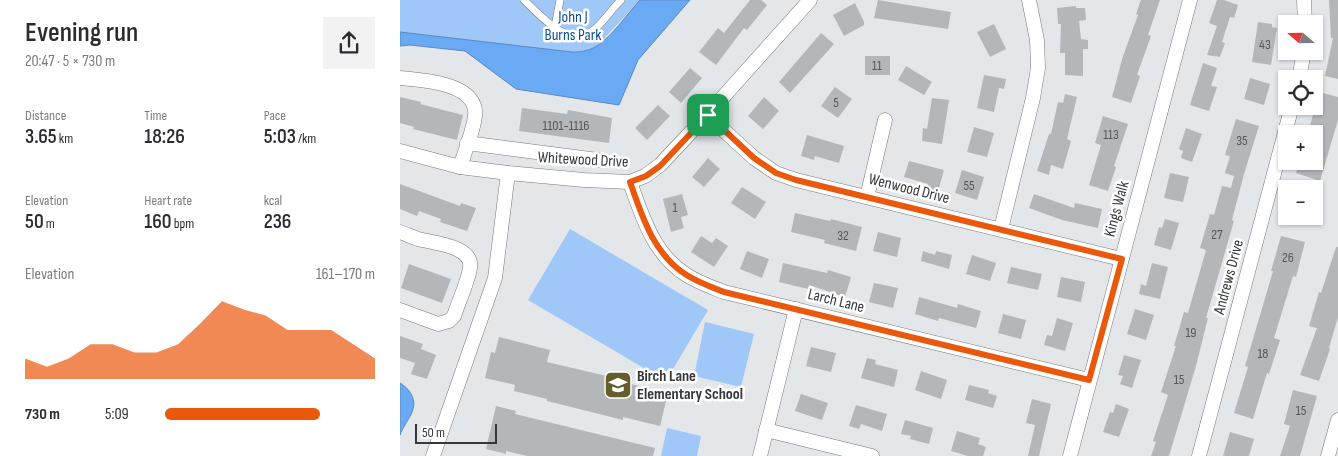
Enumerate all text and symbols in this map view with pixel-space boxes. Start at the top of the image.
park label: John J Burns Park [545,8,601,45]
north arrow [1278,15,1322,60]
map controls [1278,15,1323,225]
text: Evening run [25,16,138,49]
button: share [323,17,375,69]
house number: 43 [1259,36,1271,53]
text: 20:47 · 5 × 730 m [25,52,115,71]
house number: 11 [872,57,882,74]
button: locate [1278,70,1323,115]
pin [687,94,729,136]
house number: 5 [833,94,839,111]
icon: arrive [694,101,722,129]
text: Distance [25,107,66,124]
text: Time [144,107,167,124]
text: Pace [264,107,286,124]
house number: 1101-1116 [543,117,589,134]
text: 3.65 [25,124,57,149]
text: 18:26 [144,124,185,149]
text: 5:03 [264,124,296,149]
button: + [1278,125,1323,170]
house number: 113 [1103,126,1119,143]
text: km [57,130,73,147]
text: /km [296,130,316,147]
house number: 35 [1236,132,1248,149]
street label: Whitewood Drive [537,148,629,172]
street label: Wenwood Drive [867,170,951,208]
house number: 55 [963,177,975,194]
street label: Kings Walk [1100,179,1134,239]
button: − [1278,180,1323,225]
text: Elevation [25,192,68,209]
text: Heart rate [144,192,192,209]
text: kcal [264,192,282,209]
house number: 1 [673,199,678,216]
text: 50 [25,209,44,234]
text: 160 [144,209,172,234]
text: 236 [264,209,291,234]
text: m [44,215,55,232]
text: bpm [172,215,194,232]
house number: 27 [1211,226,1223,243]
house number: 32 [837,227,849,244]
street label: Andrews Drive [1210,238,1248,317]
house number: 26 [1282,249,1294,266]
text: Elevation [25,265,74,284]
text: 161–170 m [316,265,375,284]
street label: Larch Lane [806,285,866,317]
house number: 19 [1185,324,1197,341]
house number: 18 [1257,345,1269,362]
place label: Birch Lane Elementary School [637,367,743,404]
school or university icon: Birch Lane Elementary School [603,370,633,400]
house number: 15 [1174,371,1185,388]
house number: 15 [1296,402,1307,419]
text: 730 m [25,405,60,424]
text: 5:09 [105,405,129,424]
scale bar [415,421,498,444]
text: 50 m [422,424,445,441]

